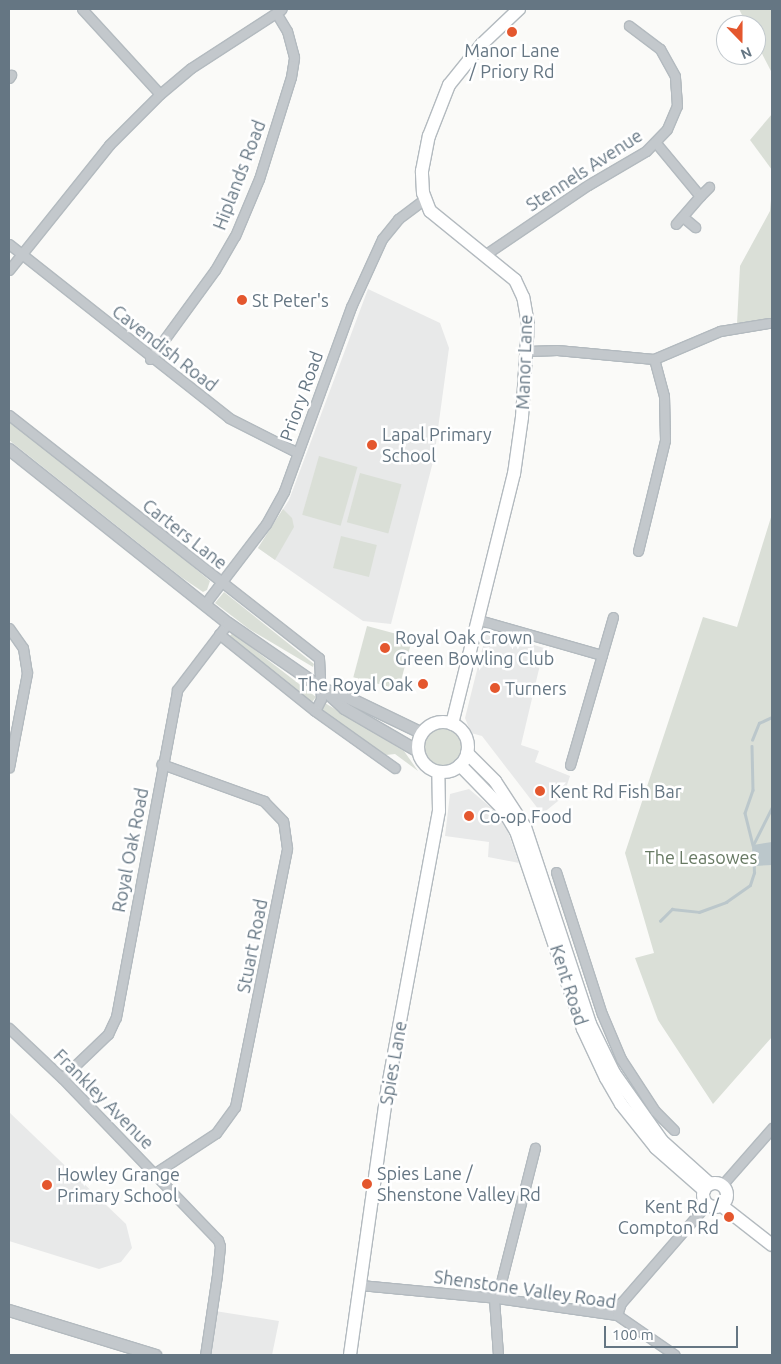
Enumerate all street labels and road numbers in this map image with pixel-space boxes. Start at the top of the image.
street label: Hiplands Road [208,117,270,233]
street label: Stennels Avenue [522,124,646,216]
street label: Cavendish Road [108,300,222,396]
street label: Manor Lane [512,314,536,410]
street label: Priory Road [275,348,327,444]
street label: Carters Lane [138,494,232,574]
street label: Royal Oak Road [107,786,153,914]
street label: Stuart Road [232,897,272,995]
street label: Kent Road [546,942,592,1028]
street label: Spies Lane [375,1019,411,1107]
street label: Frankley Avenue [49,1044,159,1154]
street label: Shenstone Valley Road [433,1266,617,1312]

